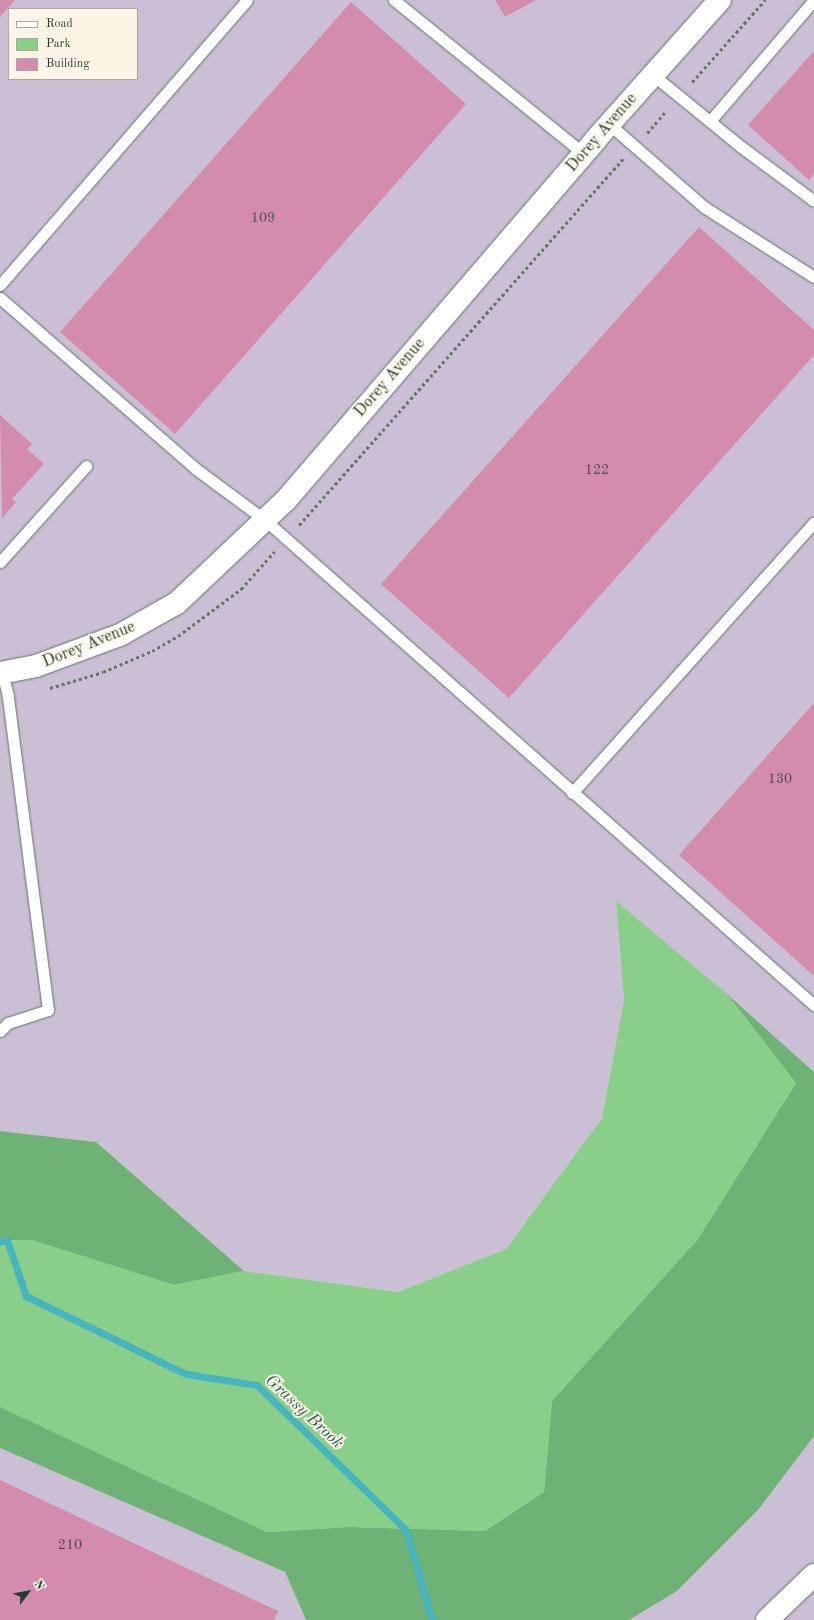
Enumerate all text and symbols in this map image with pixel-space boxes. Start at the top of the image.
legend [8,8,138,80]
text: Road [46,18,73,30]
text: Park [46,38,71,50]
text: Building [46,58,90,70]
street label: Dorey Avenue [563,90,641,176]
house number: 109 [251,210,275,226]
street label: Dorey Avenue [351,335,429,421]
house number: 122 [585,462,609,478]
street label: Dorey Avenue [40,618,138,672]
house number: 130 [768,771,792,787]
water label: Grassy Brook [261,1371,347,1453]
house number: 210 [58,1537,82,1553]
north arrow [8,1572,48,1612]
text: N [32,1579,45,1592]

